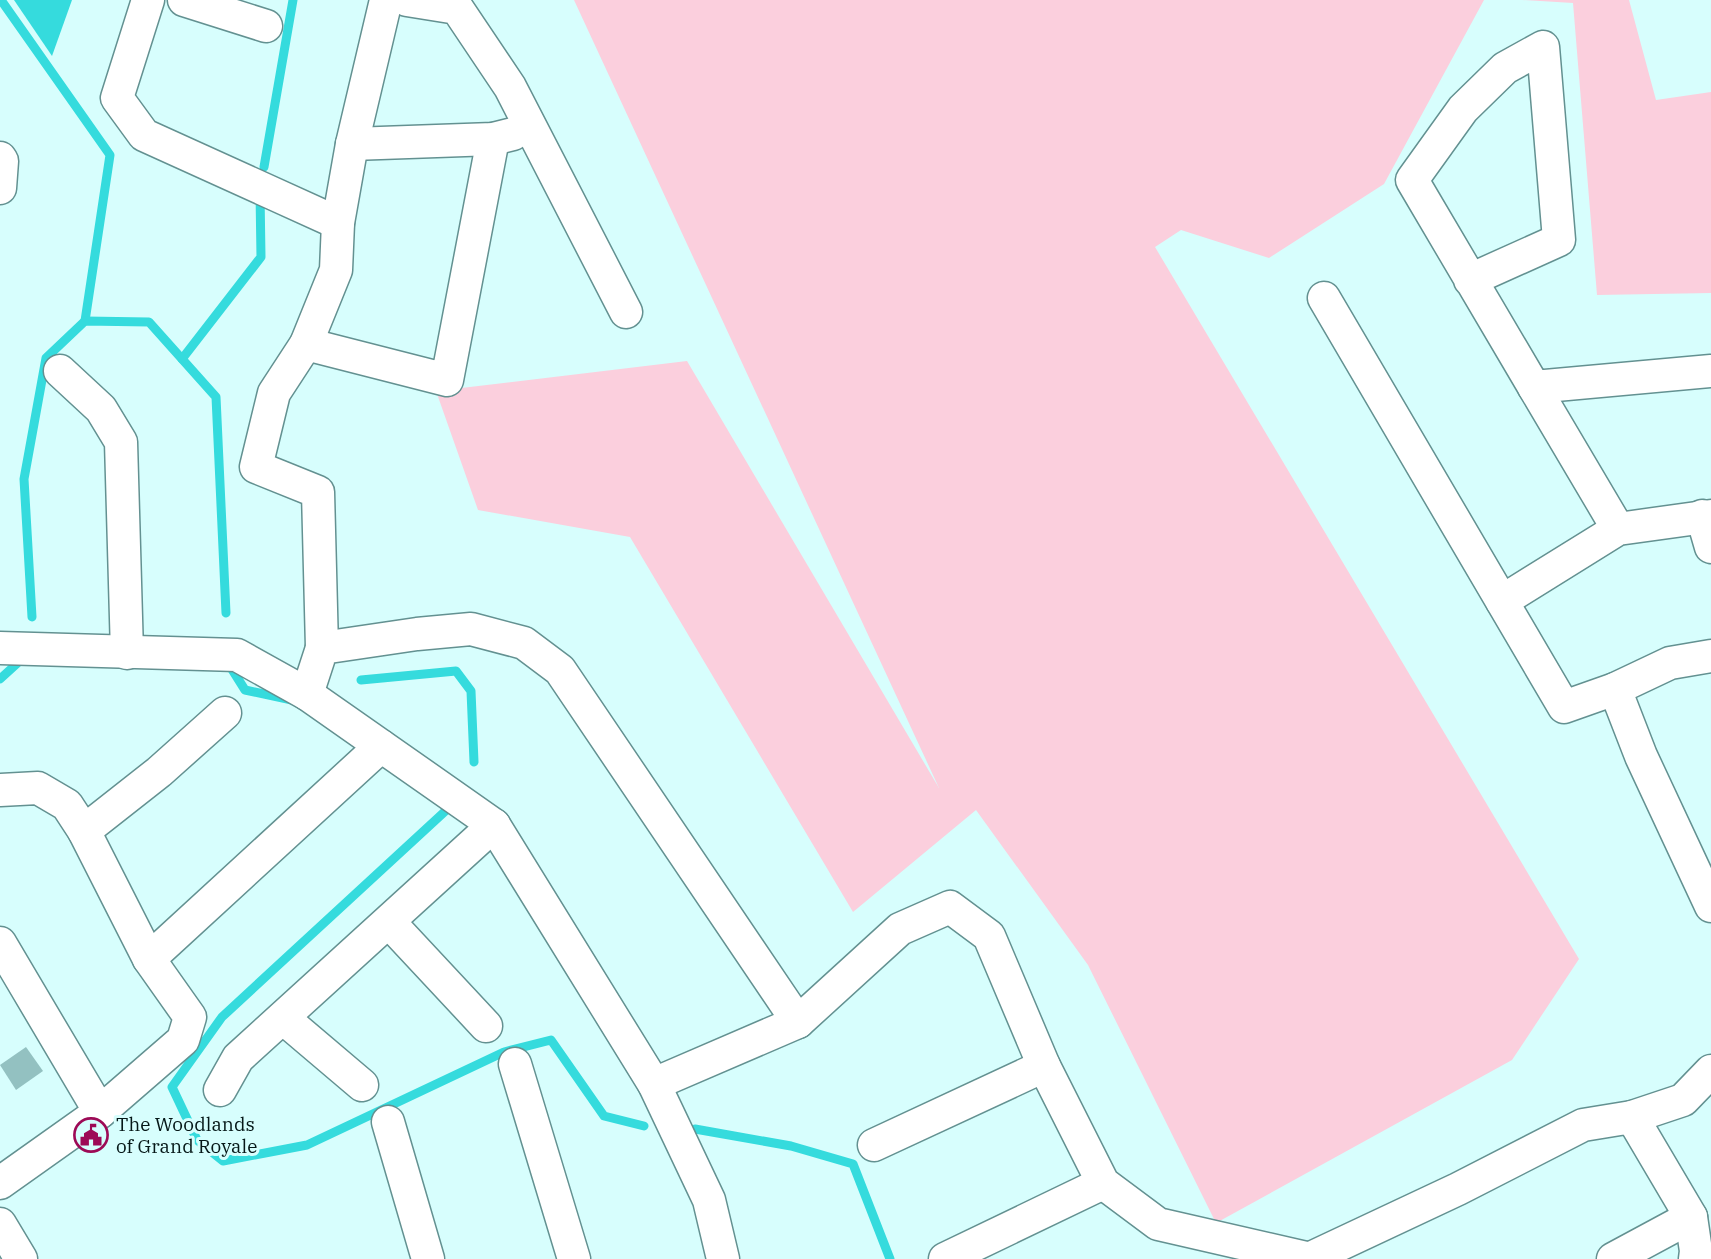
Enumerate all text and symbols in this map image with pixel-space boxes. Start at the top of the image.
place label: The Woodlands of Grand Royale [116,1112,257,1158]
public building icon: The Woodlands of Grand Royale [72,1116,110,1154]

